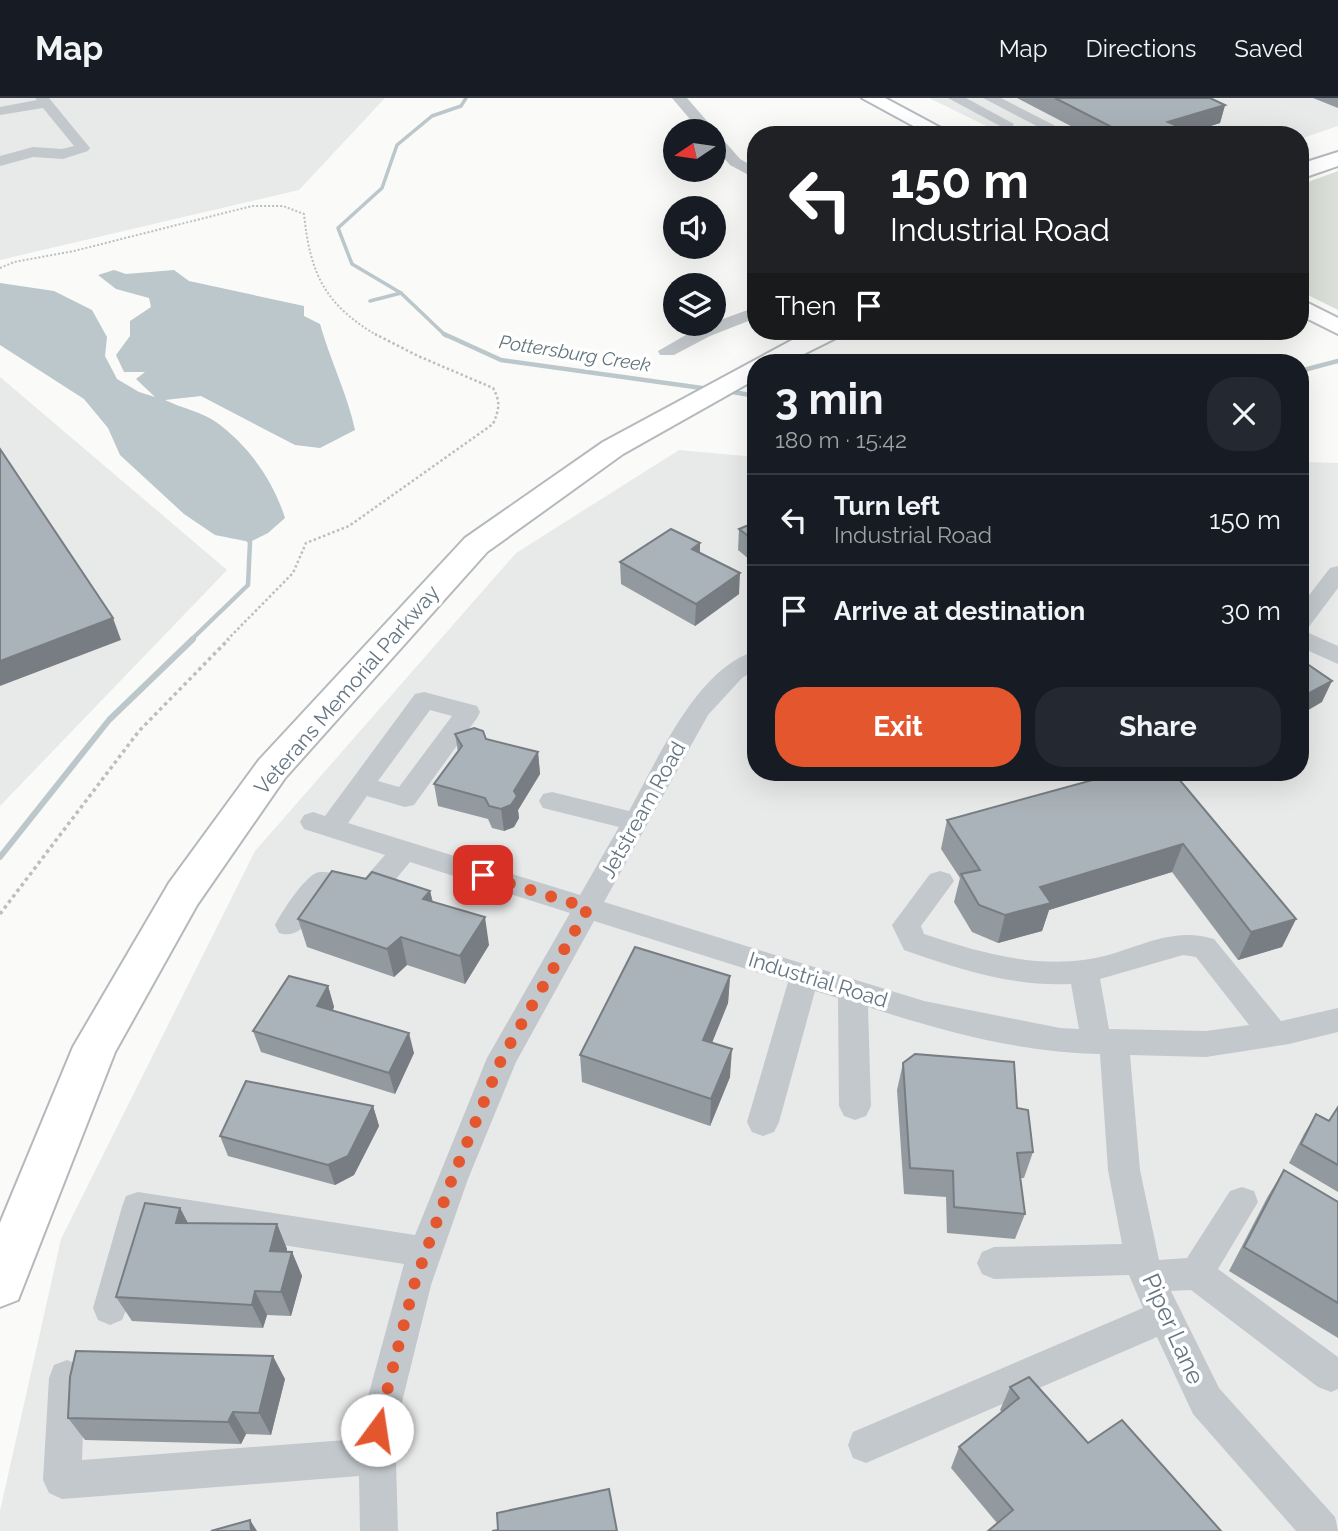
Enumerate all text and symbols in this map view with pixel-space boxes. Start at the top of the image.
text: Map [35,29,103,68]
text: Map [999,34,1048,63]
text: Directions [1086,34,1196,63]
text: Saved [1234,34,1303,63]
north arrow [663,119,726,182]
map controls [663,119,726,336]
text: 150 m [890,152,1029,209]
icon: left [775,154,866,245]
button: sound [663,196,726,259]
text: Industrial Road [890,211,1110,248]
button: layers [663,273,726,336]
icon: arrive [850,287,888,325]
text: Then [775,291,836,321]
water label: Pottersburg Creek [498,330,652,376]
text: 3 min [775,375,884,424]
button: close [1207,377,1281,451]
text: 180 m · 15:42 [775,426,907,453]
text: Turn left [834,491,940,521]
icon: left [775,501,813,539]
text: 150 m [1209,505,1281,535]
text: Industrial Road [834,521,992,548]
street label: Veterans Memorial Parkway [249,580,444,799]
icon: arrive [775,592,813,630]
text: Arrive at destination [834,596,1085,626]
text: 30 m [1221,596,1281,626]
button: Exit [775,687,1021,767]
button: Share [1035,687,1281,767]
street label: Jetstream Road [595,737,690,882]
pin [453,845,513,905]
icon: arrive [464,856,502,894]
street label: Industrial Road [745,946,891,1013]
street label: Piper Lane [1136,1269,1211,1389]
position arrow [340,1393,414,1467]

